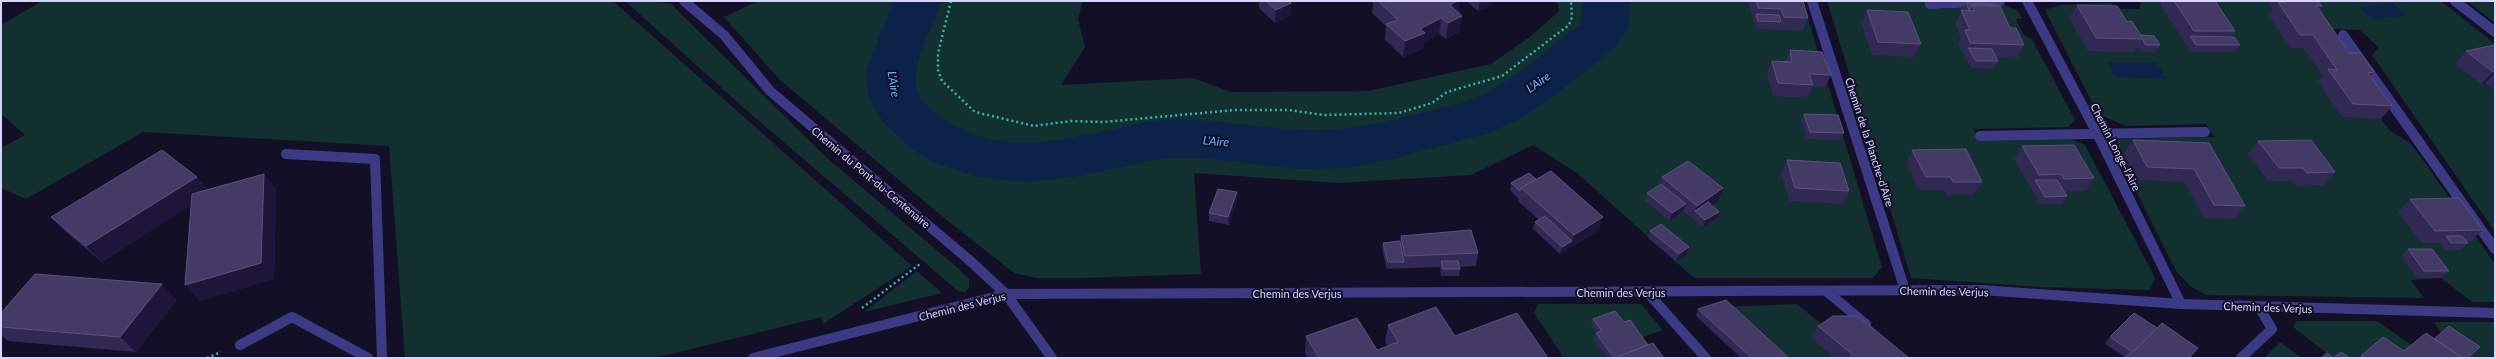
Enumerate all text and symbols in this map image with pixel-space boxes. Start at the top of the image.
water label: L'Aire [1523,68,1553,96]
water label: L'Aire [885,70,903,98]
street label: Chemin de la Planche-d'Aire [1843,76,1897,208]
street label: Chemin Longe-l'Aire [2088,101,2144,193]
street label: Chemin du Pont-du-Centenaire [809,124,933,231]
water label: L'Aire [1202,132,1230,150]
street label: Chemin des Verjus [1899,284,1989,298]
street label: Chemin des Verjus [1576,286,1666,299]
street label: Chemin des Verjus [1252,287,1342,300]
street label: Chemin des Verjus [917,289,1007,323]
street label: Chemin des Verjus [2223,299,2313,315]

